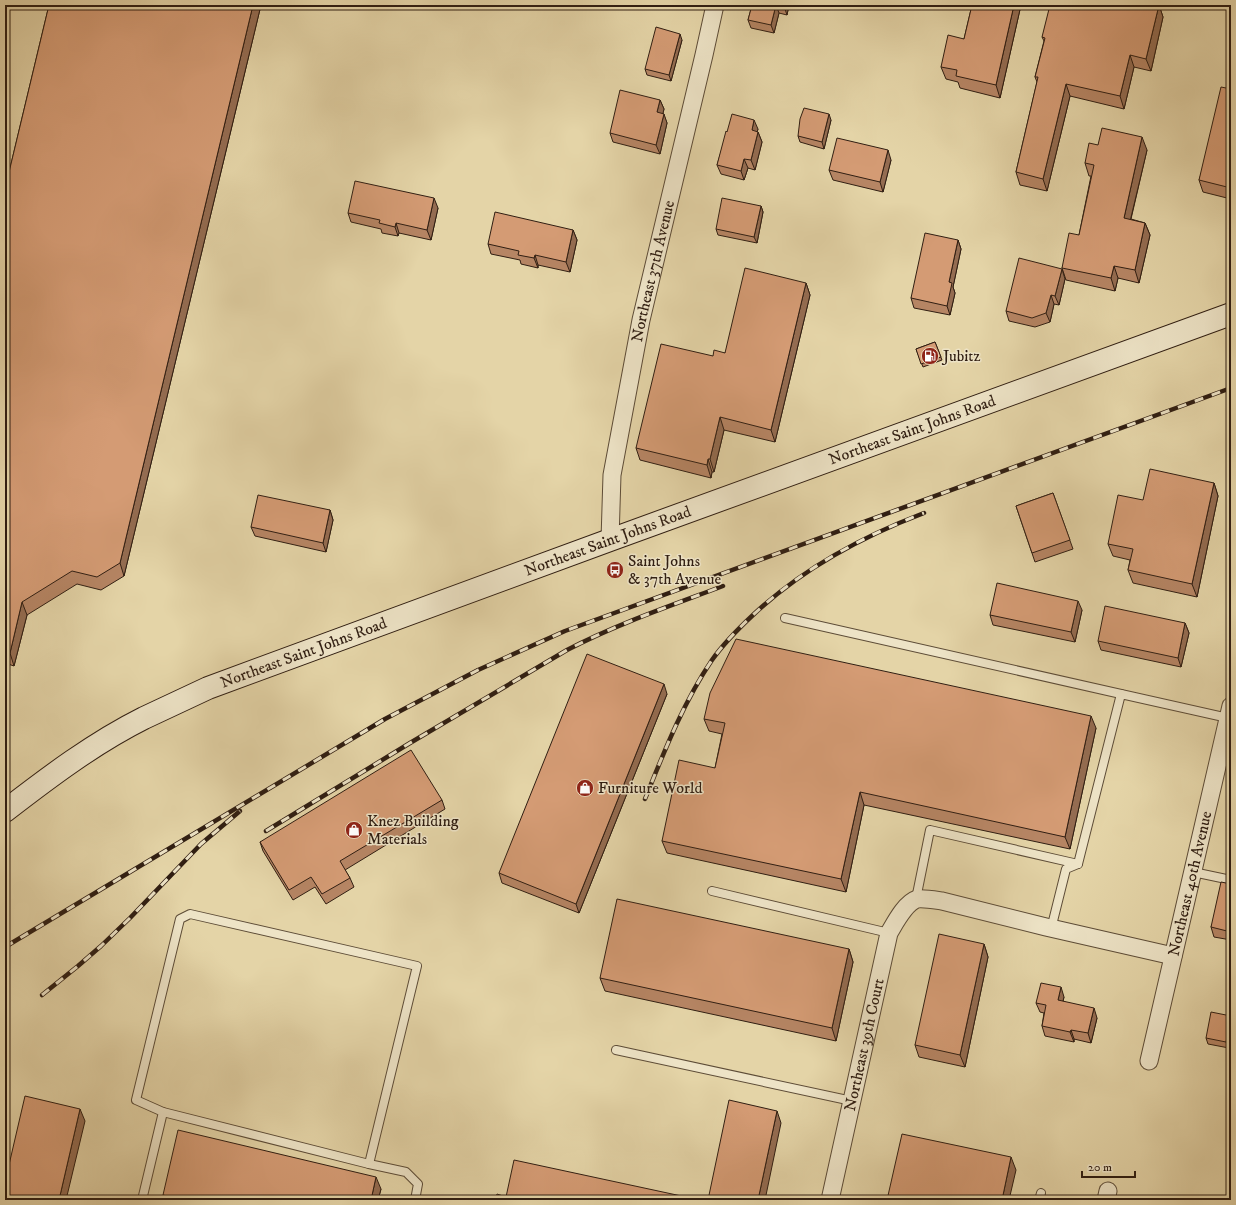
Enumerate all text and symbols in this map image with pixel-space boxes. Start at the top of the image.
street label: Northeast 37th Avenue [627,198,679,344]
fuel station icon: Jubitz [920,346,940,366]
place label: Jubitz [941,346,980,366]
street label: Northeast Saint Johns Road [826,391,998,470]
street label: Northeast Saint Johns Road [522,501,694,581]
place label: Saint Johns & 37th Avenue [628,551,722,589]
bus stop icon: Saint Johns & 37th Avenue [605,560,625,580]
street label: Northeast Saint Johns Road [218,613,390,693]
shop icon: Furniture World [575,778,595,798]
place label: Furniture World [598,778,703,798]
street label: Northeast 40th Avenue [1164,809,1216,958]
place label: Knez Building Materials [367,811,459,849]
shop icon: Knez Building Materials [344,820,364,840]
street label: Northeast 39th Court [840,976,889,1113]
scale bar [1082,1153,1135,1179]
text: 20 m [1088,1160,1112,1175]

